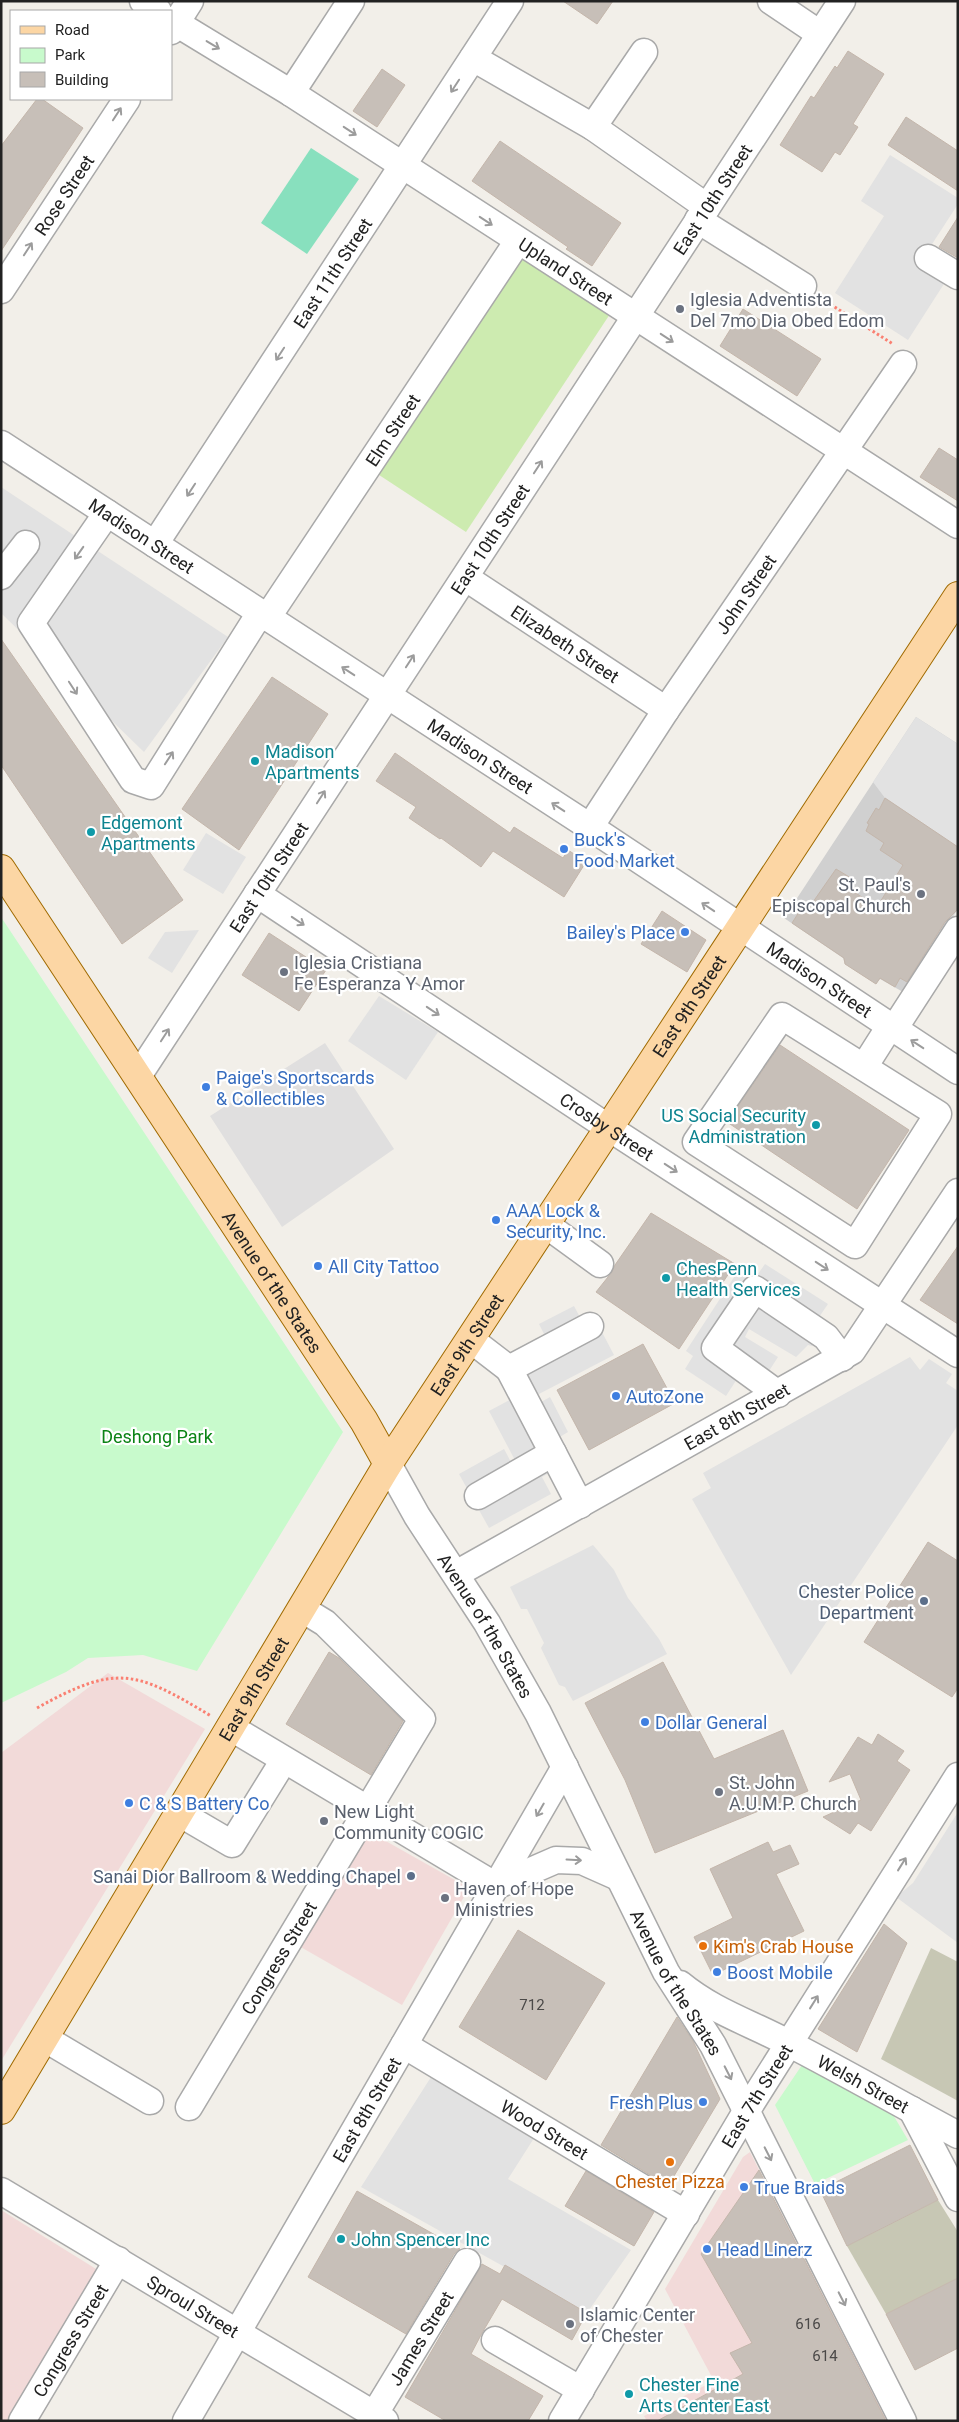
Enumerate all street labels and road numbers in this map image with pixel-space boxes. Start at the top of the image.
street label: East 10th Street [668,140,756,258]
street label: Rose Street [30,150,98,239]
street label: East 11th Street [289,214,376,332]
street label: Upland Street [515,233,617,309]
street label: Elm Street [361,390,424,470]
street label: East 10th Street [446,480,534,598]
street label: Madison Street [85,494,199,578]
street label: John Street [711,550,780,638]
street label: Elizabeth Street [507,600,623,687]
street label: Madison Street [424,714,537,798]
street label: East 10th Street [225,818,312,936]
street label: Madison Street [763,937,876,1022]
street label: East 9th Street [648,951,730,1061]
street label: Crosby Street [556,1088,658,1165]
street label: Avenue of the States [218,1207,327,1357]
street label: East 9th Street [425,1290,508,1399]
street label: East 8th Street [680,1378,793,1454]
street label: Avenue of the States [434,1549,538,1701]
street label: East 9th Street [214,1633,293,1745]
street label: Congress Street [237,1897,321,2018]
street label: Avenue of the States [626,1906,727,2059]
street label: East 7th Street [717,2040,796,2151]
street label: Welsh Street [814,2050,913,2117]
street label: East 8th Street [328,2053,405,2166]
street label: Wood Street [497,2095,592,2164]
street label: Sproul Street [143,2271,243,2342]
street label: Congress Street [28,2280,112,2401]
street label: James Street [384,2287,457,2389]

